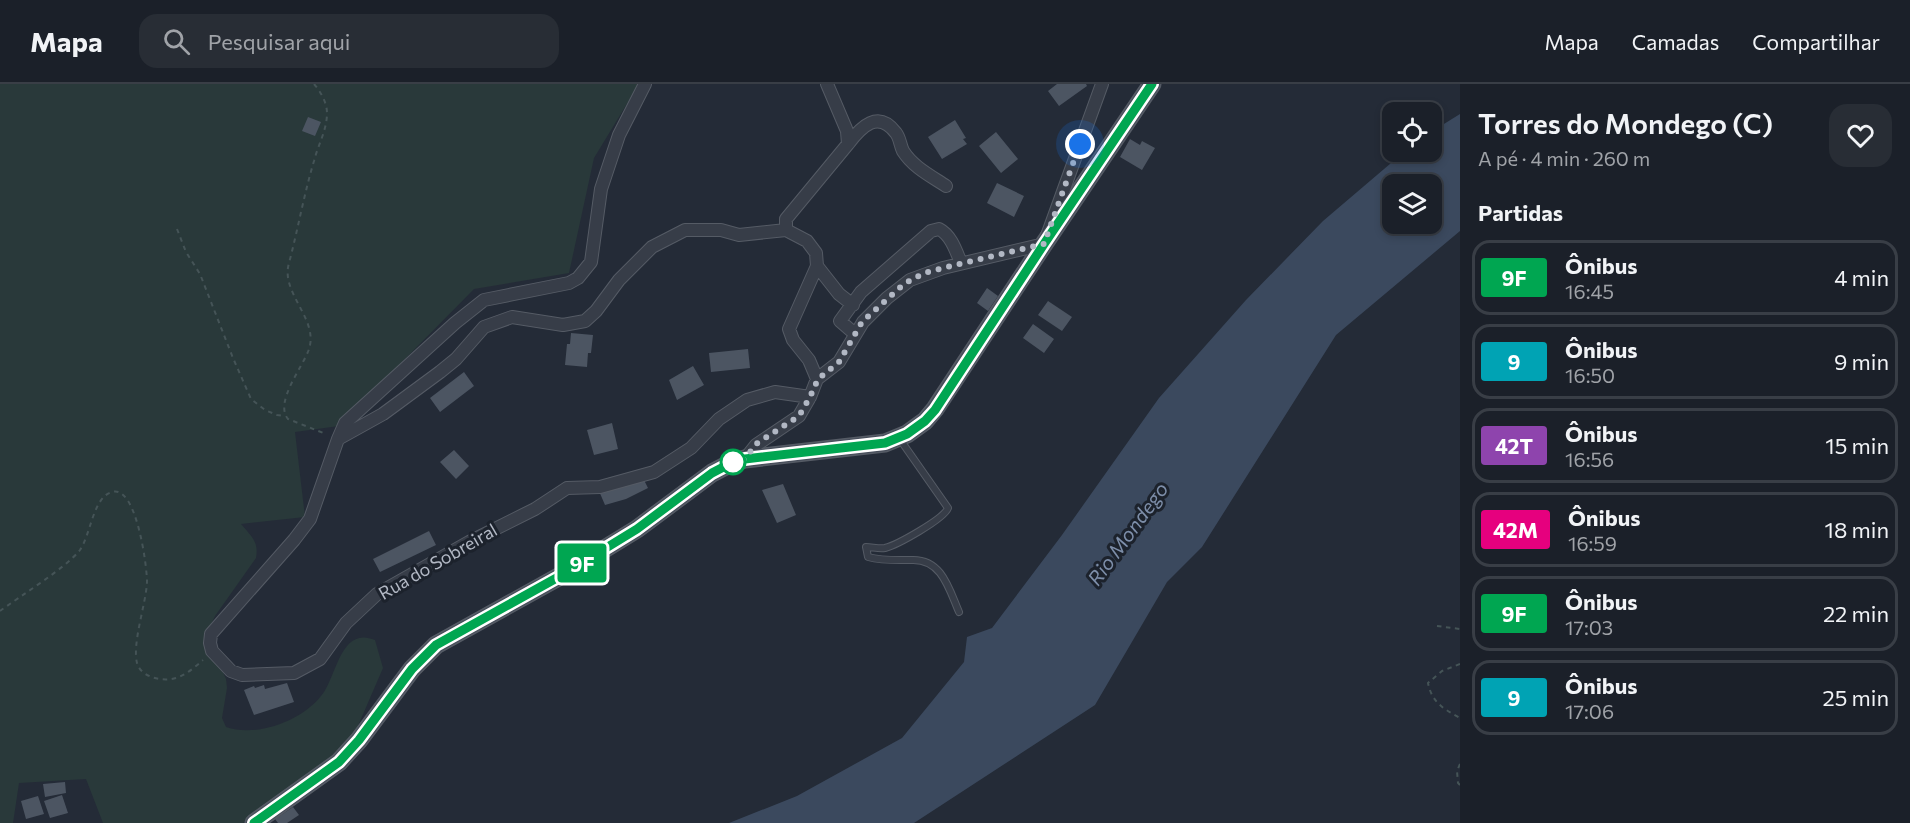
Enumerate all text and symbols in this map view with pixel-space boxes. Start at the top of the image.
search box [139,14,559,68]
text: Mapa [30,24,103,58]
icon: search [160,25,193,58]
text: Pesquisar aqui [208,28,350,55]
text: Mapa [1545,29,1599,54]
text: Camadas [1632,29,1719,54]
text: Compartilhar [1752,29,1880,54]
map controls [1382,102,1442,234]
button: locate [1382,102,1442,162]
button: heart [1829,104,1892,167]
text: Torres do Mondego (C) [1478,106,1773,140]
your location [1065,129,1095,159]
text: A pé · 4 min · 260 m [1478,146,1650,170]
button: layers [1382,174,1442,234]
text: Partidas [1478,199,1563,226]
text: Ônibus [1565,252,1638,279]
text: 4 min [1834,264,1889,291]
text: 9F [1501,265,1527,290]
text: 16:45 [1565,279,1614,303]
text: Ônibus [1565,336,1638,363]
text: 9 min [1834,348,1889,375]
text: 9 [1508,349,1520,374]
text: 16:50 [1565,363,1615,387]
text: Ônibus [1565,420,1638,447]
text: 15 min [1825,432,1889,459]
text: 42T [1495,433,1533,458]
text: 16:56 [1565,447,1614,471]
unlabelled marker [720,449,746,475]
water label: Rio Mondego [1082,477,1173,590]
text: Ônibus [1568,504,1641,531]
text: 18 min [1825,516,1889,543]
text: 42M [1493,517,1538,542]
street label: Rua do Sobreiral [374,518,501,604]
text: 16:59 [1568,531,1617,555]
line badge: 9F [555,544,609,582]
text: 9F [569,551,595,576]
text: Ônibus [1565,588,1638,615]
text: 22 min [1823,600,1889,627]
text: 9F [1501,601,1527,626]
text: 17:03 [1565,615,1613,639]
text: Ônibus [1565,672,1638,699]
text: 25 min [1822,684,1889,711]
text: 9 [1508,685,1520,710]
text: 17:06 [1565,699,1614,723]

